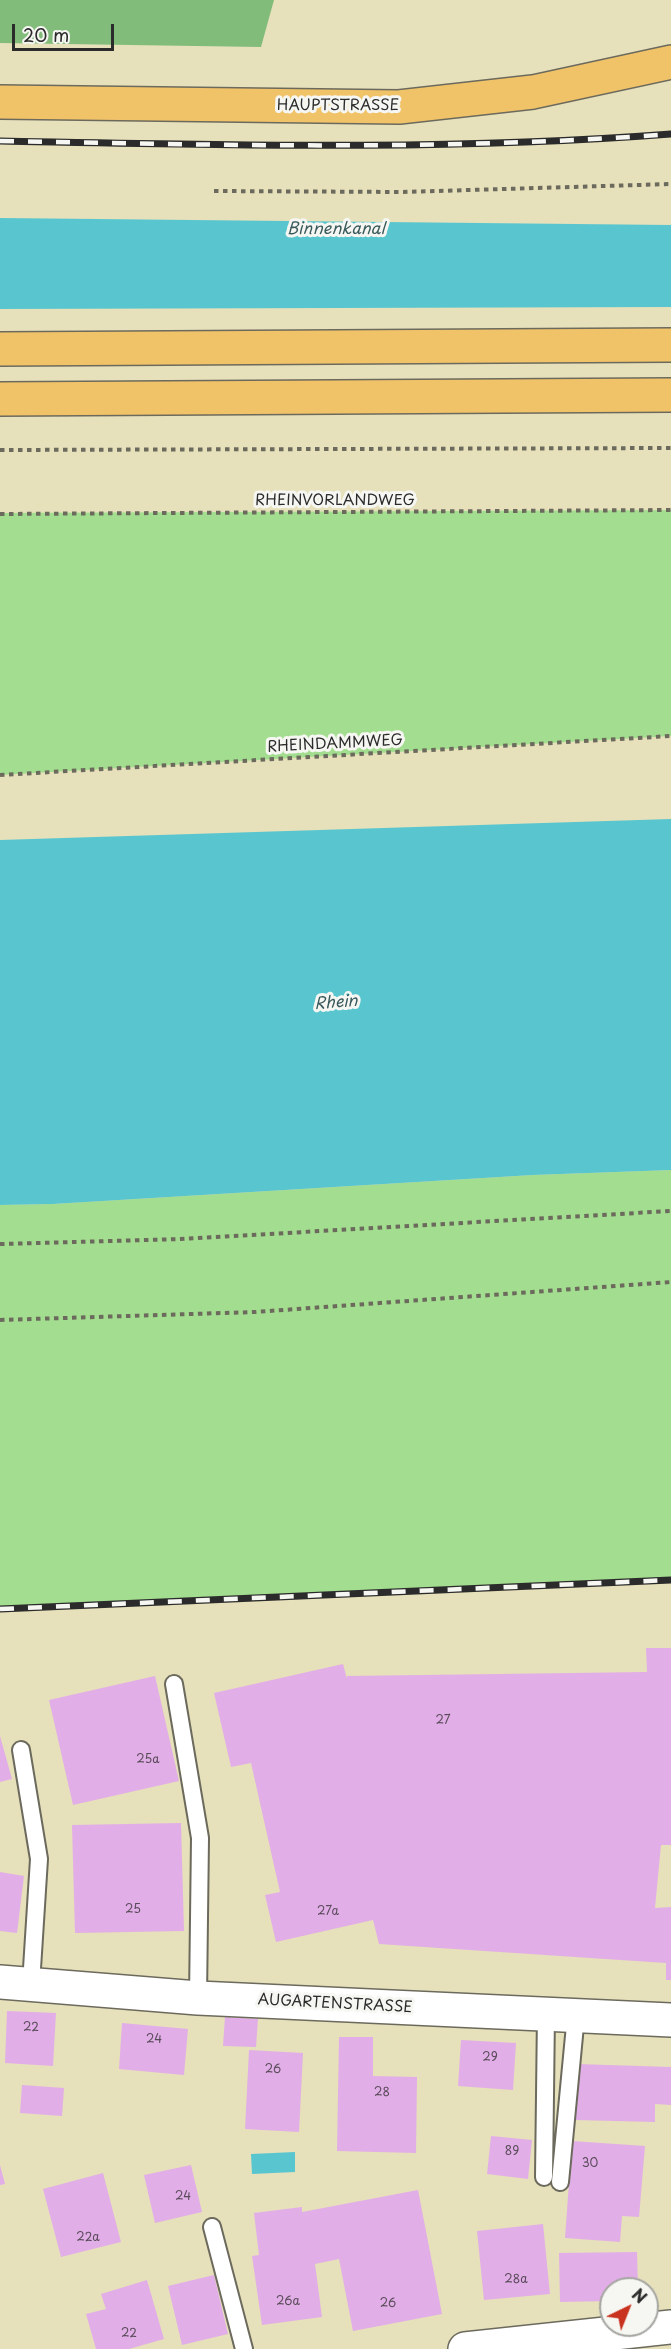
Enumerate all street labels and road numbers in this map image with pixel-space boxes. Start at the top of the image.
street label: HAUPTSTRASSE [277,97,399,115]
street label: RHEINVORLANDWEG [255,492,415,510]
street label: RHEINDAMMWEG [267,731,403,757]
street label: AUGARTENSTRASSE [257,1991,413,2017]

